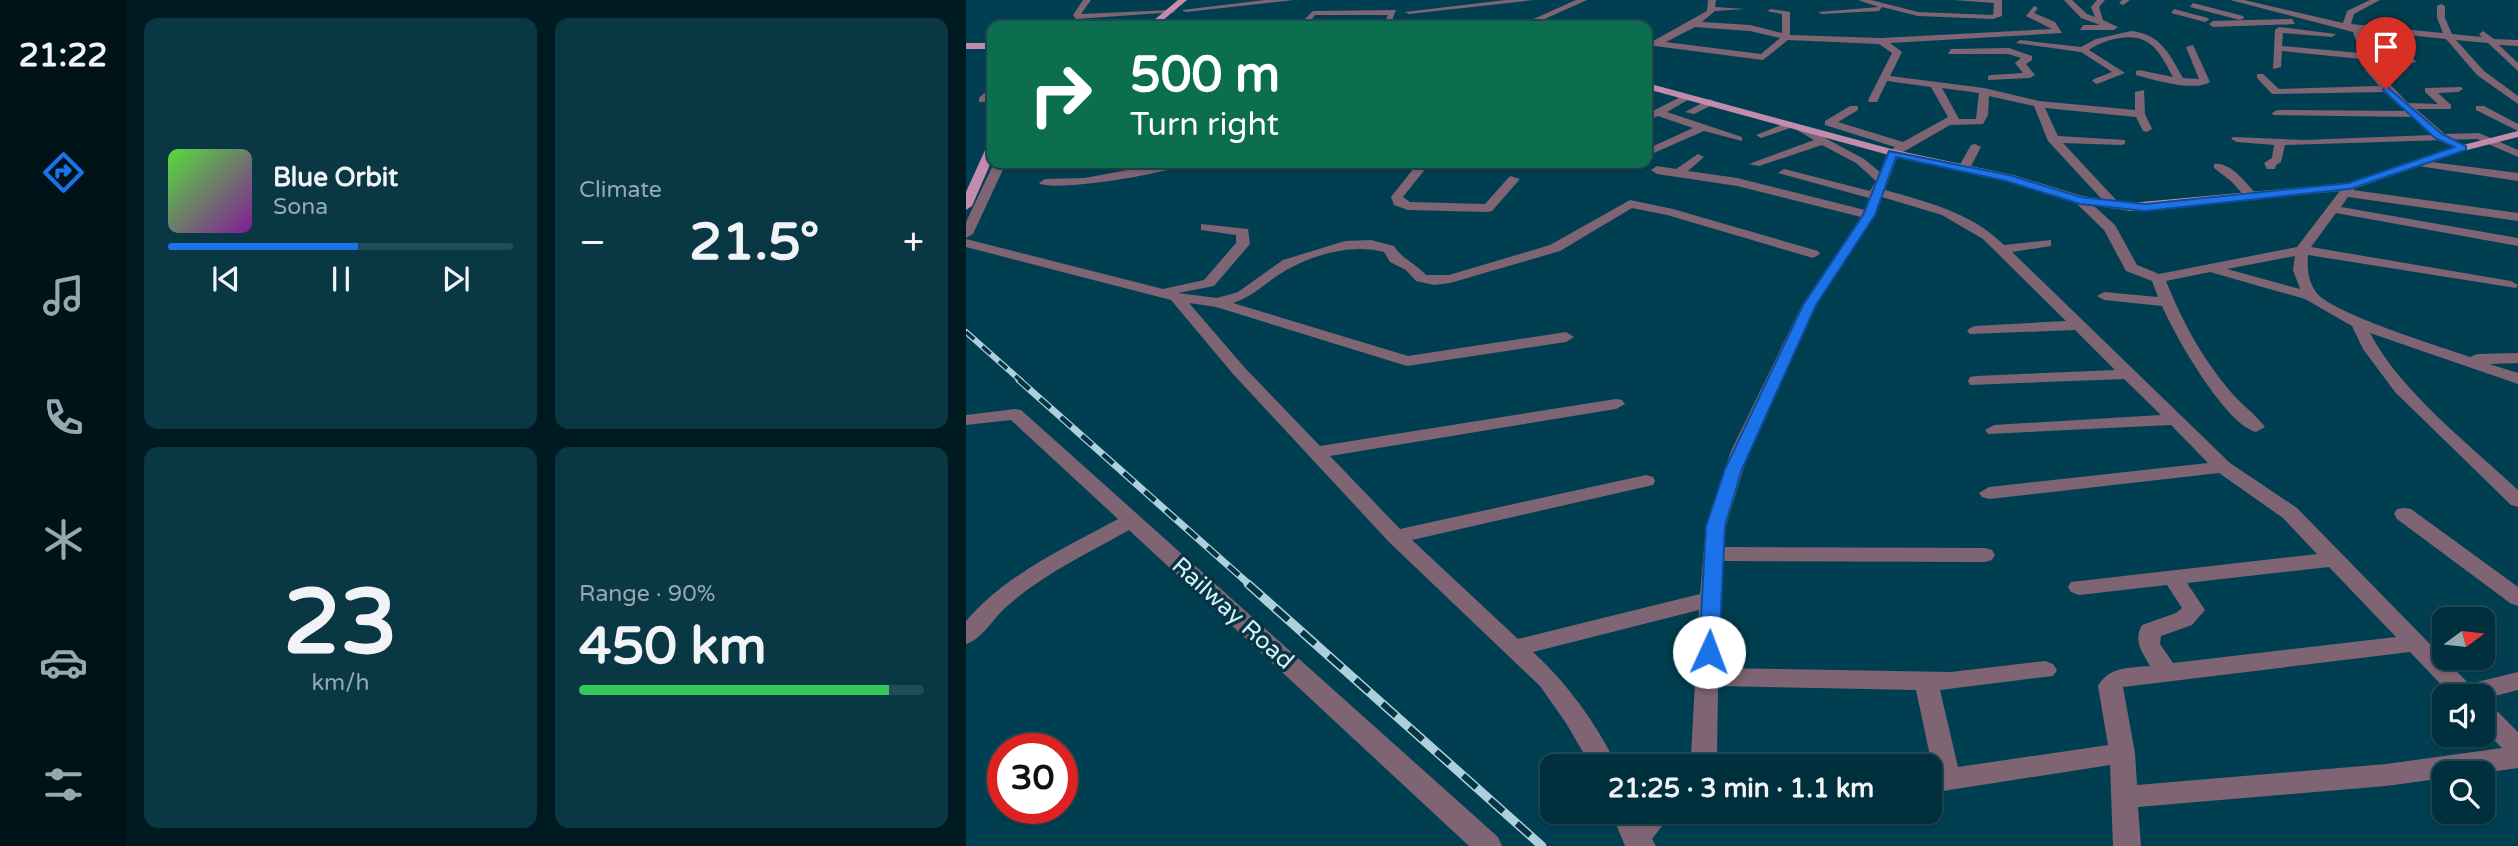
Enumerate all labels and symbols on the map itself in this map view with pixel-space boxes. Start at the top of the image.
pin [2356,17,2416,89]
street label: Railway Road [1166,551,1300,676]
north arrow [2432,607,2496,670]
position arrow [1672,615,1746,689]
speed limit sign: 30 [987,733,1078,824]

